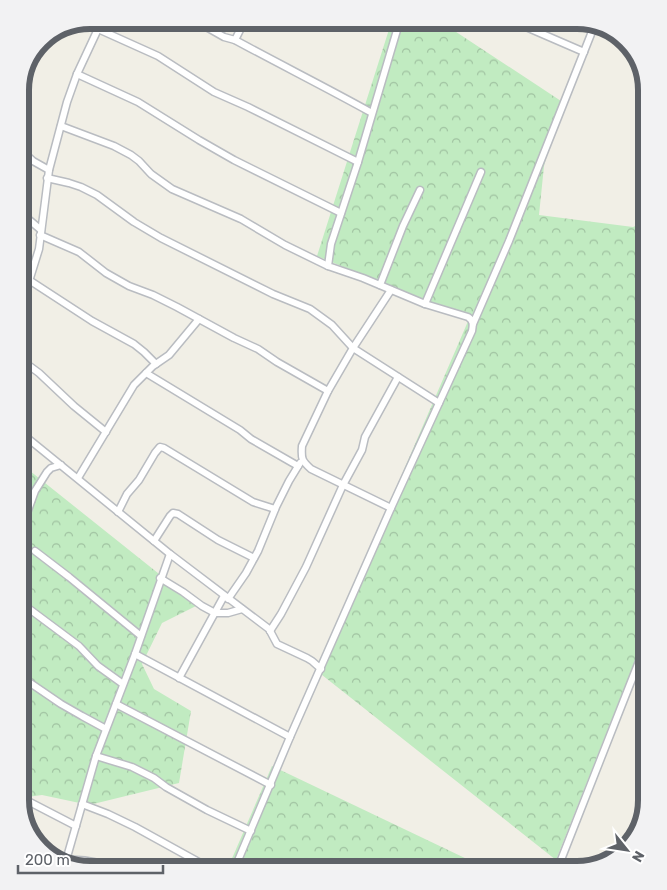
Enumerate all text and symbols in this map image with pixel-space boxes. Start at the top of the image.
north arrow [602,825,652,875]
scale bar [18,842,162,874]
text: N [628,848,648,865]
text: 200 m [25,851,70,869]

